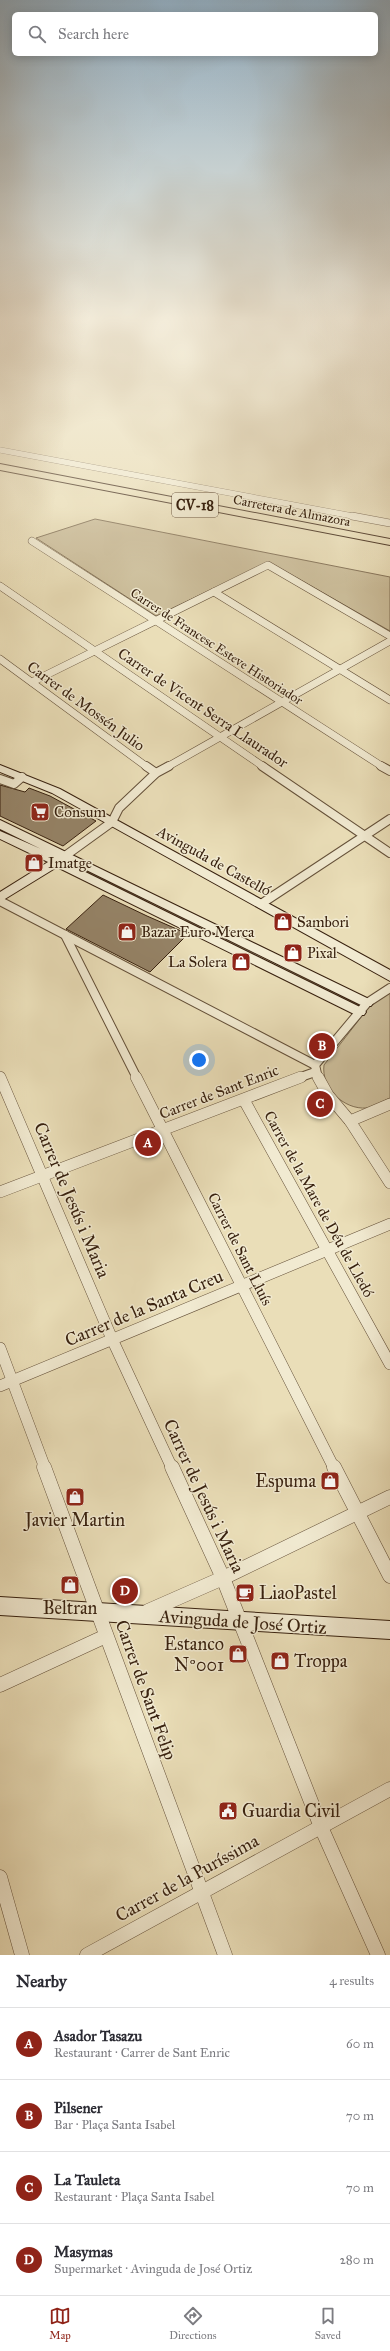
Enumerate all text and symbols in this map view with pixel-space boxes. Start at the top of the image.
search box [12,12,378,56]
icon: search [26,23,48,45]
text: Search here [58,25,129,43]
street label: Carretera de Almazora [232,492,352,530]
road number: CV-18 [172,493,218,517]
street label: Carrer de Francesc Esteve Historiador [127,585,306,709]
street label: Carrer de Vicent Serra Llaurador [114,644,292,772]
street label: Carrer de Mossén Julio [23,657,149,756]
supermarket icon: Consum [29,801,51,823]
place label: Consum [54,803,106,821]
street label: Avinguda de Castelló [153,822,274,900]
shop icon: Imatge [23,852,45,874]
place label: Imatge [48,854,92,872]
shop icon: Sambori [272,911,294,933]
place label: Sambori [297,913,349,931]
shop icon: Bazar Euro Merca [116,921,138,943]
place label: Bazar Euro Merca [141,923,255,941]
shop icon: Pixal [282,942,304,964]
place label: Pixal [307,944,338,962]
shop icon: La Solera [230,951,252,973]
place label: La Solera [168,953,228,971]
pin: B [309,1031,335,1061]
your location [189,1050,209,1070]
street label: Carrer de Sant Enric [157,1061,281,1123]
pin: C [307,1089,333,1119]
street label: Carrer de la Mare de Déu de Lledó [260,1108,378,1301]
street label: Carrer de Jesús i Maria [28,1119,115,1282]
pin: A [135,1128,161,1158]
street label: Carrer de Sant Lluís [204,1190,276,1308]
street label: Carrer de la Santa Creu [62,1265,227,1351]
street label: Carrer de Jesús i Maria [158,1416,249,1577]
place label: Espuma [255,1470,316,1492]
shop icon: Espuma [319,1470,341,1492]
shop icon: Javier Martin [64,1486,86,1508]
place label: Javier Martin [23,1509,125,1532]
shop icon: Beltran [59,1574,81,1596]
pin: D [112,1576,138,1606]
cafe icon: LiaoPastel [234,1582,256,1604]
place label: LiaoPastel [259,1582,337,1604]
place label: Beltran [43,1597,98,1619]
street label: Avinguda de José Ortiz [157,1605,328,1640]
street label: Carrer de Sant Felip [110,1617,182,1763]
place label: Estanco Nº001 [164,1633,224,1676]
shop icon: Estanco Nº001 [227,1643,249,1665]
shop icon: Troppa [269,1650,291,1672]
place label: Troppa [294,1650,348,1672]
public building icon: Guardia Civil [217,1800,239,1822]
place label: Guardia Civil [242,1800,340,1822]
street label: Carrer de la Puríssima [111,1829,263,1927]
text: Nearby [16,1971,67,1992]
text: 4 results [329,1973,374,1989]
text: Asador Tasazu [54,2027,142,2045]
text: A [25,2036,33,2052]
text: 60 m [346,2036,374,2052]
text: Restaurant · Carrer de Sant Enric [54,2045,230,2061]
text: Pilsener [54,2099,102,2117]
text: B [25,2108,33,2124]
text: 70 m [346,2108,374,2124]
text: Bar · Plaça Santa Isabel [54,2117,175,2133]
text: La Tauleta [54,2171,120,2189]
text: C [25,2180,33,2196]
text: 70 m [346,2180,374,2196]
text: Restaurant · Plaça Santa Isabel [54,2189,215,2205]
text: Masymas [54,2243,113,2261]
text: D [24,2252,34,2268]
text: 280 m [339,2252,374,2268]
text: Supermarket · Avinguda de José Ortiz [54,2261,252,2277]
tab: Map [49,2305,71,2342]
tab: Directions [169,2305,217,2342]
tab: Saved [315,2305,341,2342]

